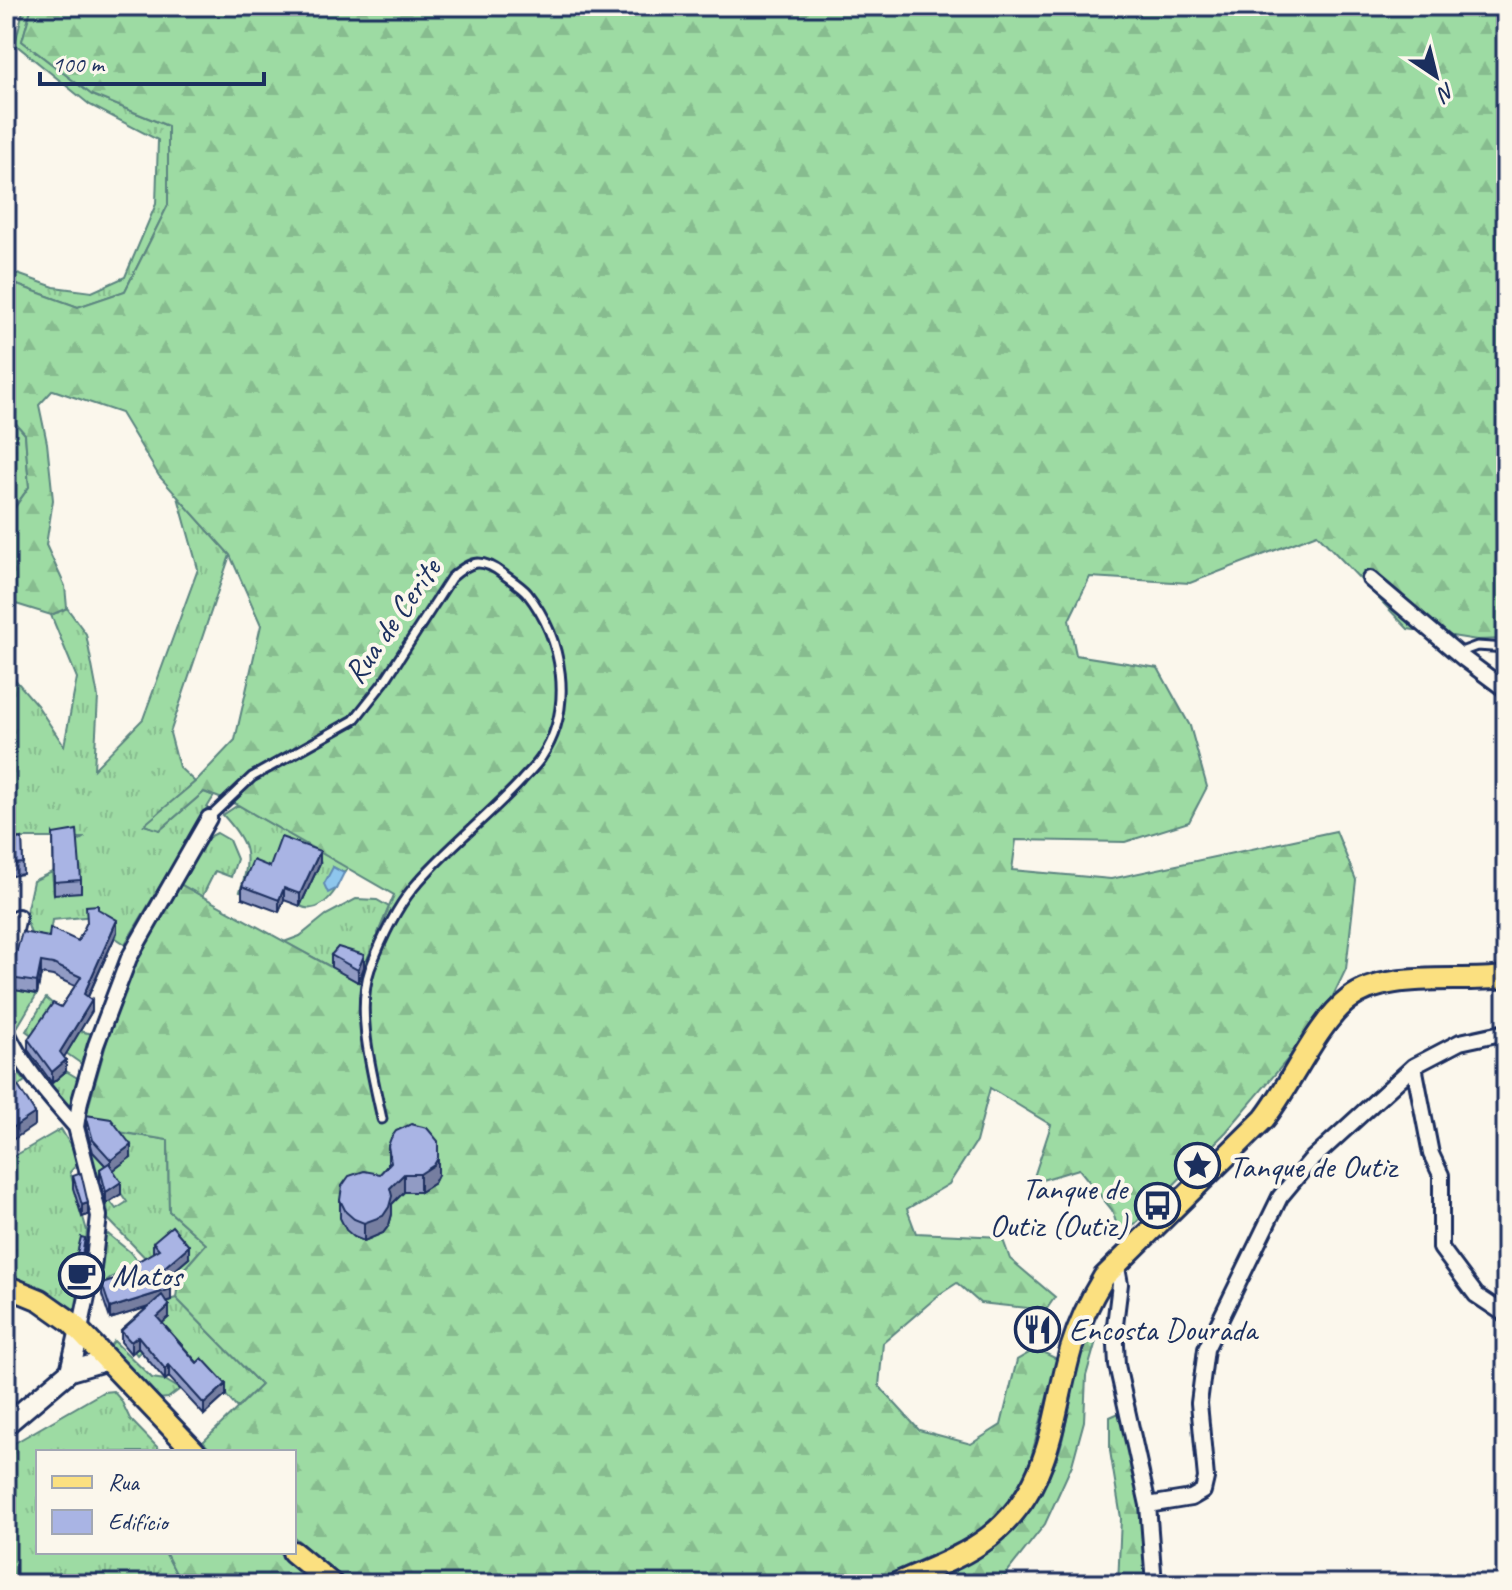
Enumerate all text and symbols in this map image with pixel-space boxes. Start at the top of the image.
scale bar [40,36,264,86]
north arrow [1396,36,1476,116]
text: 100 m [52,49,106,79]
text: N [1431,76,1461,109]
street label: Rua de Cerite [334,548,451,691]
place icon: Tanque de Outiz [1174,1142,1222,1190]
place label: Tanque de Outiz [1229,1146,1399,1187]
place label: Tanque de Outiz (Outiz) [989,1168,1130,1246]
bus stop icon: Tanque de Outiz (Outiz) [1134,1182,1182,1230]
cafe icon: Matos [57,1251,105,1299]
place label: Matos [112,1255,184,1296]
restaurant icon: Encosta Dourada [1014,1305,1062,1353]
place label: Encosta Dourada [1069,1309,1259,1350]
legend [36,1450,296,1554]
text: Rua [108,1467,140,1497]
text: Edifício [108,1507,170,1537]

